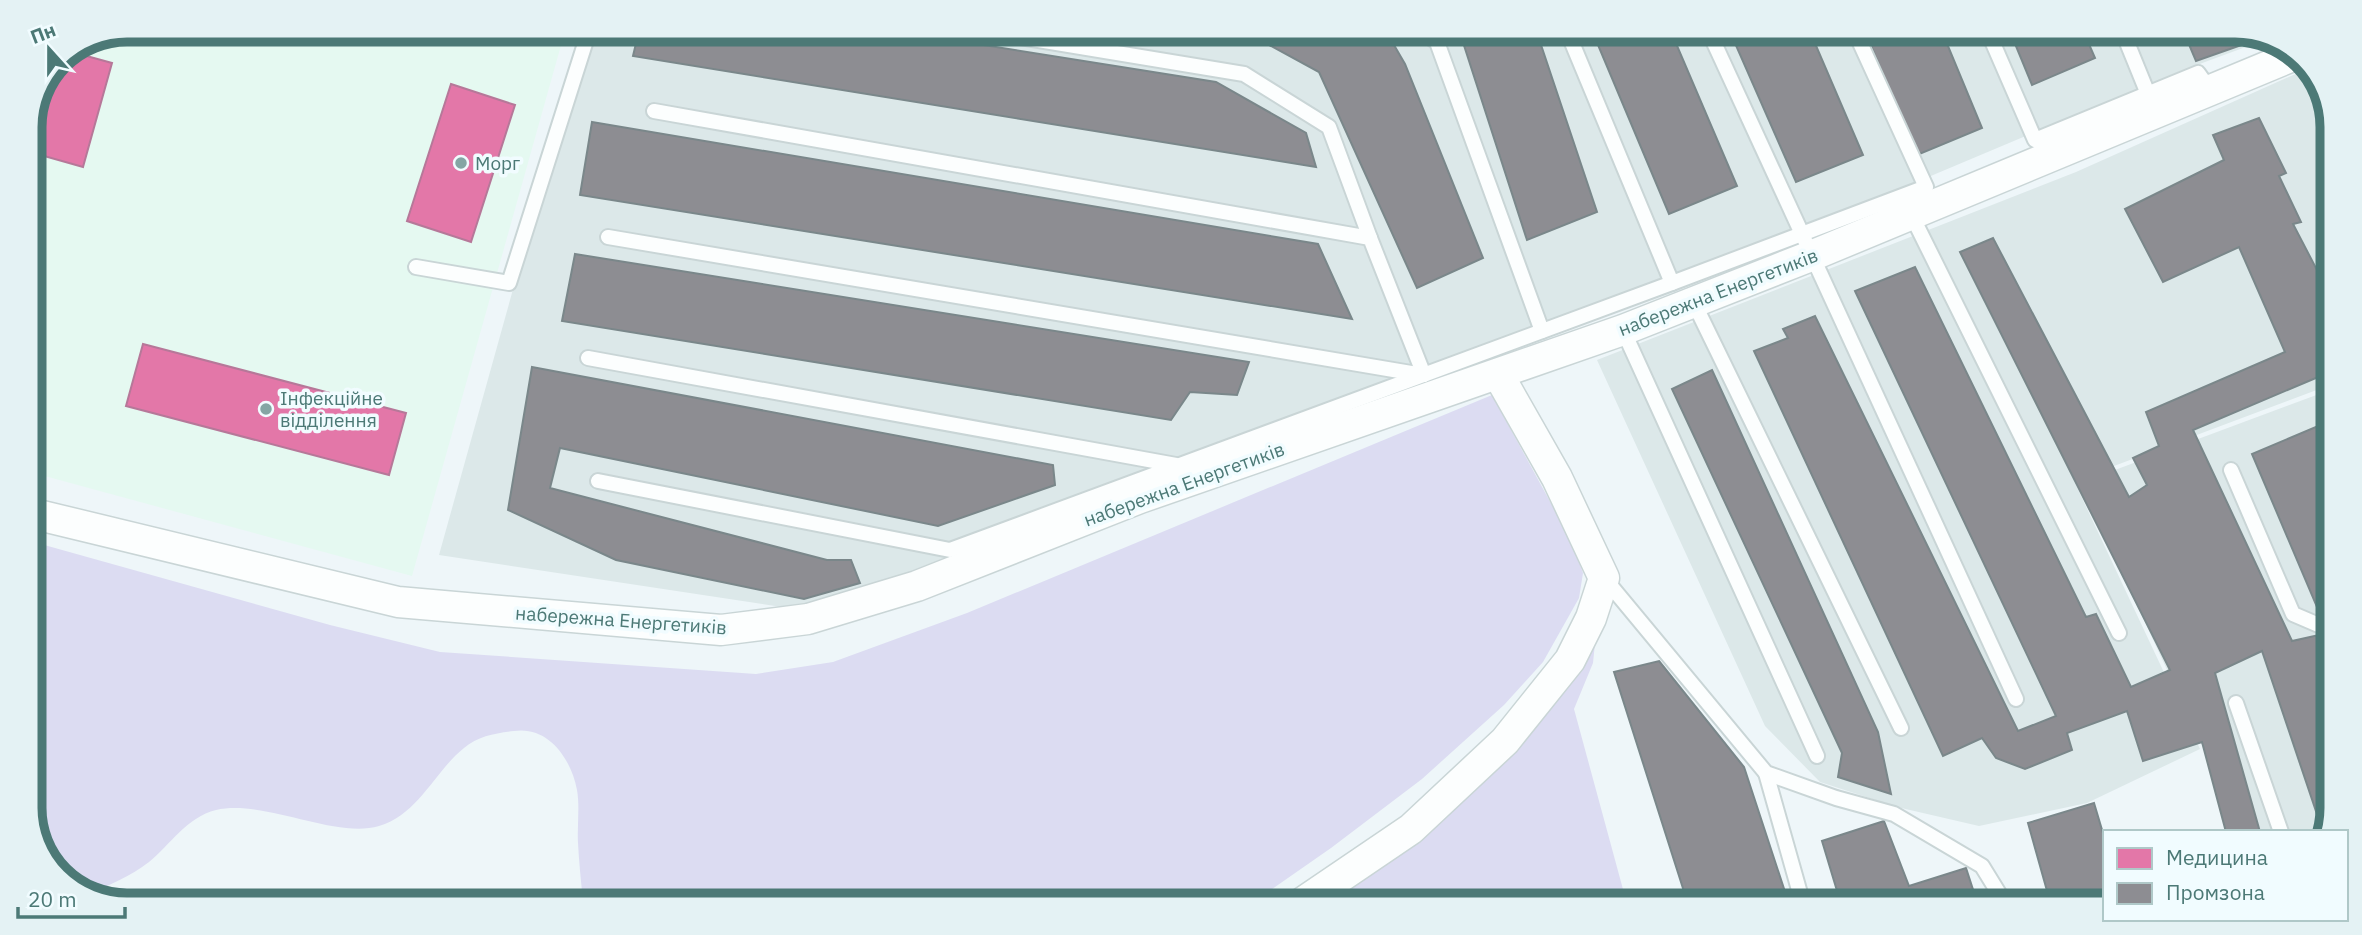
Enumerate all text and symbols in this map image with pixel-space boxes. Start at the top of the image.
north arrow [14,14,84,84]
text: Пн [27,17,59,49]
place label: Морг [475,151,520,175]
marker: Морг [453,155,469,171]
street label: набережна Енергетиків [1615,243,1821,341]
place label: Інфекційне відділення [280,386,383,432]
marker: Інфекційне відділення [258,401,274,417]
street label: набережна Енергетиків [1080,436,1288,532]
street label: набережна Енергетиків [514,601,728,639]
legend [2103,830,2348,921]
text: Медицина [2166,843,2268,871]
scale bar [18,876,124,920]
text: Промзона [2166,878,2265,906]
text: 20 m [28,885,77,913]

